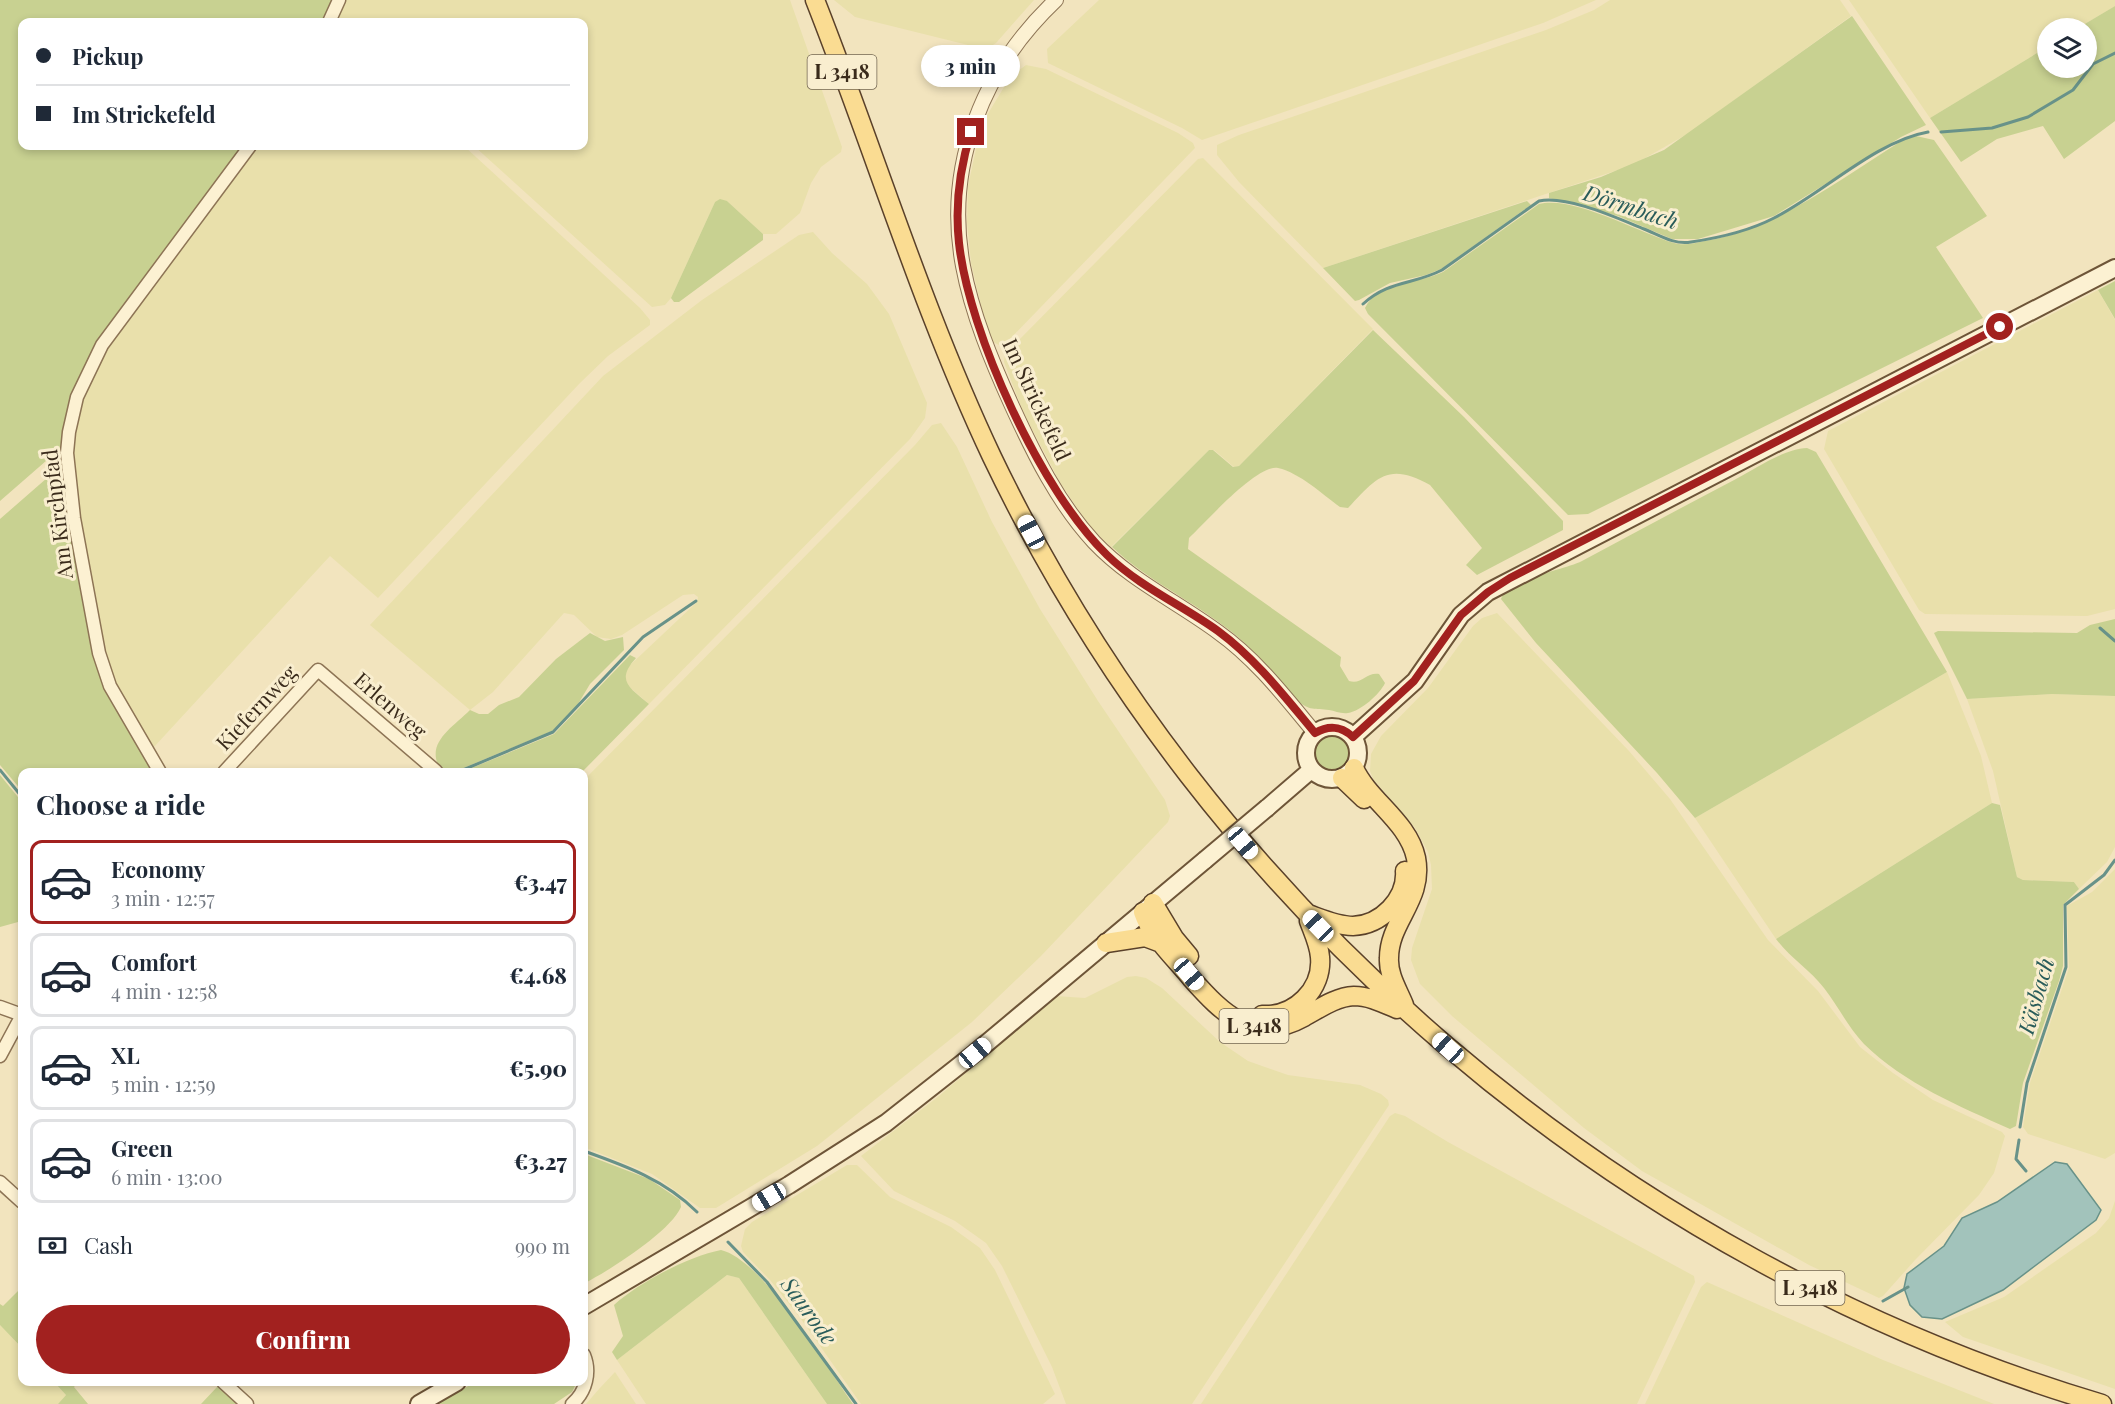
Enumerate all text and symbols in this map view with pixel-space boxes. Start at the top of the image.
map controls [2037,18,2097,78]
button: layers [2037,18,2097,78]
text: Pickup [72,41,143,71]
callout: 3 min [922,45,1020,87]
text: 3 min [945,52,996,79]
road number: L 3418 [808,55,876,89]
text: Im Strickefeld [72,99,216,129]
route end [957,118,984,145]
water label: Dörmbach [1579,176,1682,235]
route start [1986,313,2013,340]
street label: Im Strickefeld [997,333,1078,465]
street label: Am Kirchpfad [34,448,78,582]
car [1015,512,1047,552]
street label: Kiefernweg [209,658,302,755]
street label: Erlenweg [349,665,434,744]
text: Choose a ride [36,786,205,822]
car [1225,823,1261,863]
text: Economy [111,854,205,884]
icon: car [39,855,93,909]
text: €3.47 [514,867,567,897]
text: 3 min · 12:57 [111,884,215,911]
car [1299,907,1337,945]
text: Comfort [111,947,197,977]
icon: car [39,948,93,1002]
water label: Käsbach [2010,954,2060,1038]
car [1170,955,1208,993]
text: €4.68 [509,960,567,990]
text: 4 min · 12:58 [111,977,218,1004]
road number: L 3418 [1220,1009,1288,1043]
car [1429,1029,1467,1067]
car [955,1035,995,1071]
text: XL [111,1040,140,1070]
icon: car [39,1041,93,1095]
text: €5.90 [509,1053,567,1083]
text: 5 min · 12:59 [111,1070,216,1097]
text: Green [111,1133,173,1163]
icon: car [39,1134,93,1188]
text: €3.27 [514,1146,567,1176]
text: 6 min · 13:00 [111,1163,223,1190]
car [749,1180,789,1214]
icon: cash [36,1229,69,1262]
text: Cash [84,1230,133,1260]
text: 990 m [515,1232,570,1259]
water label: Saurode [774,1270,845,1351]
road number: L 3418 [1776,1271,1844,1305]
button: Confirm [36,1305,570,1374]

